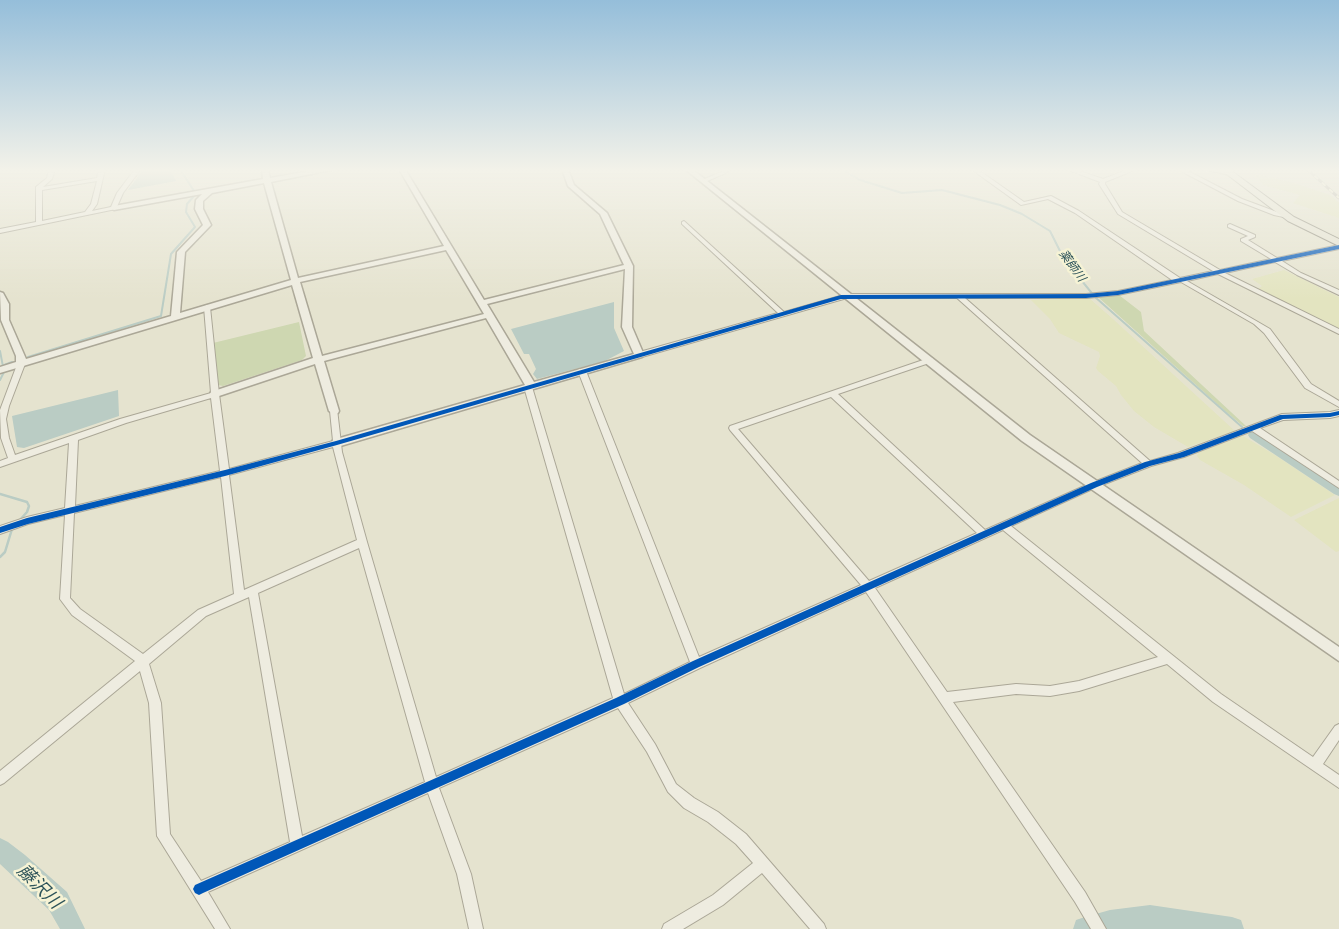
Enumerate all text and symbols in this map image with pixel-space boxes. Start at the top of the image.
water label: 薬師川 [1056,247,1088,285]
water label: 藤沢川 [12,860,66,914]

